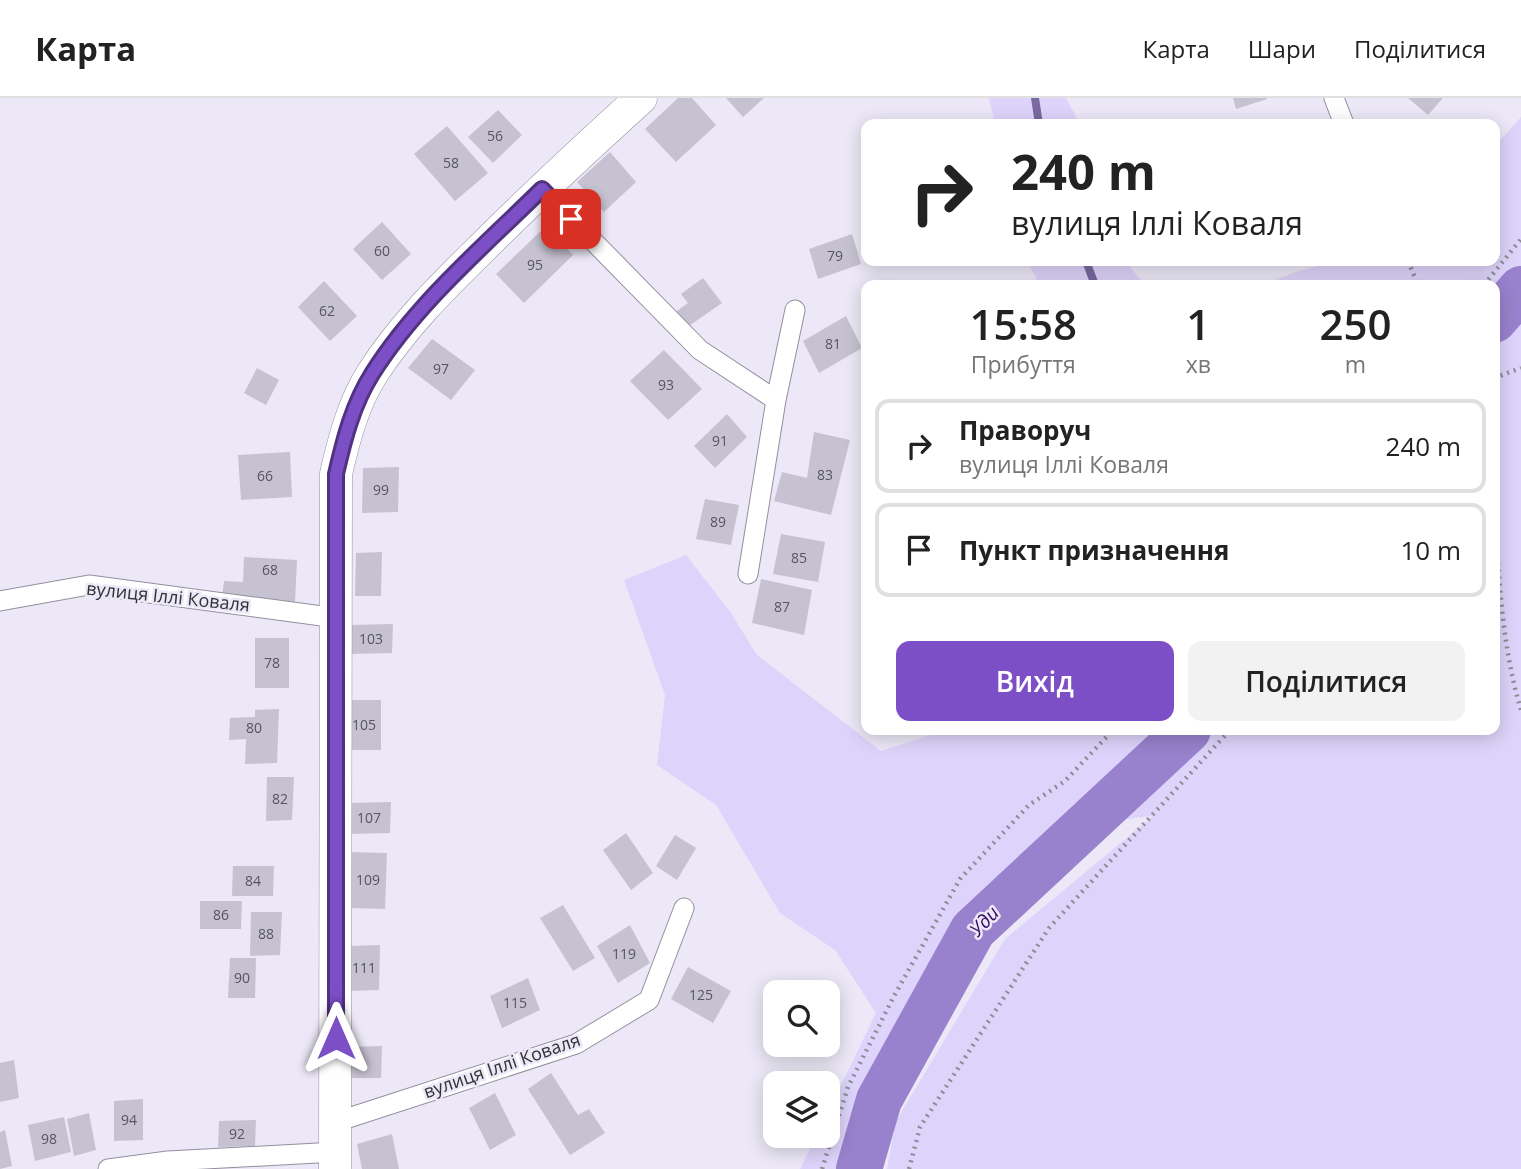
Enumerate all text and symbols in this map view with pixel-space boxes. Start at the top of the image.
text: Карта [35,26,136,71]
text: Карта [1143,32,1210,65]
text: Шари [1248,32,1316,65]
text: Поділитися [1354,32,1486,65]
house number: 56 [487,126,503,145]
text: 240 m [1011,138,1156,204]
icon: right [896,147,987,238]
house number: 58 [443,153,459,172]
pin [541,189,601,249]
icon: arrive [552,200,590,238]
text: вулиця Іллі Коваля [1011,201,1303,244]
house number: 60 [374,241,390,260]
house number: 79 [827,246,843,265]
house number: 95 [527,255,543,274]
text: 15:58 [970,295,1077,352]
text: 1 [1186,295,1210,352]
text: 250 [1319,295,1391,352]
house number: 62 [319,301,335,320]
house number: 81 [825,334,841,353]
text: Прибуття [971,348,1076,380]
text: хв [1186,348,1211,380]
text: m [1345,348,1366,380]
house number: 97 [433,359,449,378]
house number: 93 [658,375,674,394]
text: Праворуч [959,412,1091,448]
icon: right [900,427,938,465]
text: 240 m [1386,428,1461,464]
house number: 91 [712,431,728,450]
text: вулиця Іллі Коваля [959,448,1169,480]
house number: 83 [817,465,833,484]
house number: 66 [257,466,273,485]
house number: 99 [373,480,389,499]
house number: 89 [710,512,726,531]
icon: arrive [900,531,938,569]
text: Пункт призначення [959,532,1229,568]
text: 10 m [1400,532,1461,568]
house number: 85 [791,548,807,567]
house number: 68 [262,560,278,579]
street label: вулиця Іллі Коваля [85,575,251,617]
house number: 87 [774,597,790,616]
house number: 103 [359,629,383,648]
button: Вихід [896,641,1174,721]
button: Поділитися [1188,641,1465,721]
house number: 78 [264,653,280,672]
house number: 105 [352,715,376,734]
house number: 80 [246,718,262,737]
house number: 82 [272,789,288,808]
house number: 107 [357,808,381,827]
house number: 109 [356,870,380,889]
house number: 84 [245,871,261,890]
water label: Уди [963,900,1005,942]
house number: 86 [213,905,229,924]
house number: 88 [258,924,274,943]
house number: 119 [612,944,636,963]
house number: 111 [352,958,376,977]
house number: 90 [234,968,250,987]
map controls [763,980,840,1148]
button: search [763,980,840,1057]
house number: 125 [689,985,713,1004]
house number: 115 [503,993,527,1012]
position arrow [299,1001,373,1075]
street label: вулиця Іллі Коваля [420,1027,583,1103]
button: layers [763,1071,840,1148]
house number: 94 [121,1110,137,1129]
house number: 92 [229,1124,245,1143]
house number: 98 [41,1129,57,1148]

